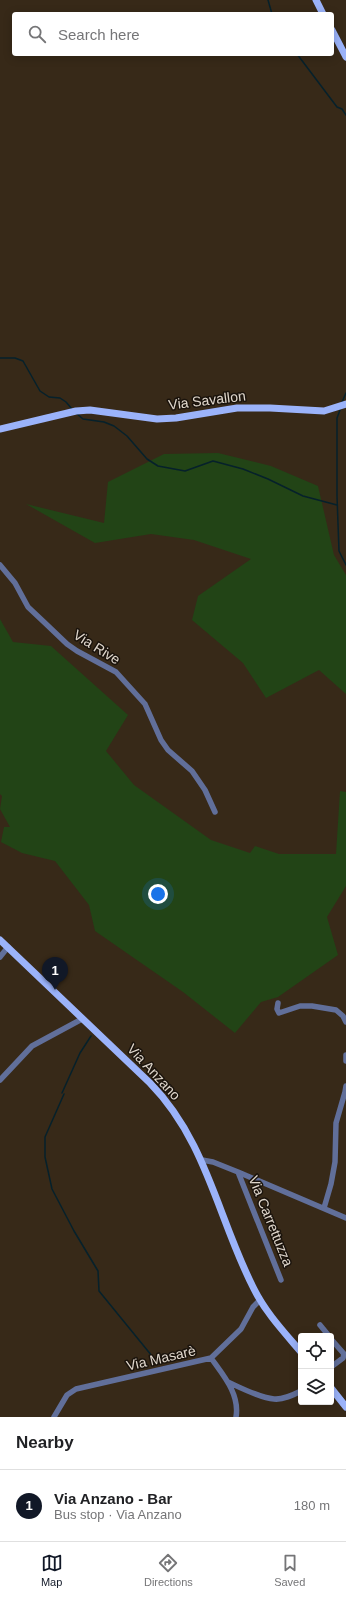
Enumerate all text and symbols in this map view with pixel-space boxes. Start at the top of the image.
search box [12,12,334,56]
icon: search [26,23,48,45]
text: Search here [58,26,140,43]
street label: Via Savallon [168,387,246,413]
street label: Via Rive [71,626,123,668]
your location [148,884,168,904]
pin: 1 [42,957,68,990]
street label: Via Anzano [124,1041,184,1103]
street label: Via Carrettuzza [246,1173,297,1269]
map controls [298,1333,334,1405]
button: locate [298,1333,334,1369]
street label: Via Masarè [125,1342,197,1374]
button: layers [298,1369,334,1405]
text: Nearby [16,1433,74,1452]
text: Via Anzano - Bar [54,1490,172,1507]
text: 1 [25,1498,33,1513]
text: 180 m [294,1498,330,1513]
text: Bus stop · Via Anzano [54,1507,182,1522]
tab: Map [41,1552,63,1588]
tab: Directions [144,1552,193,1588]
tab: Saved [274,1552,305,1588]

